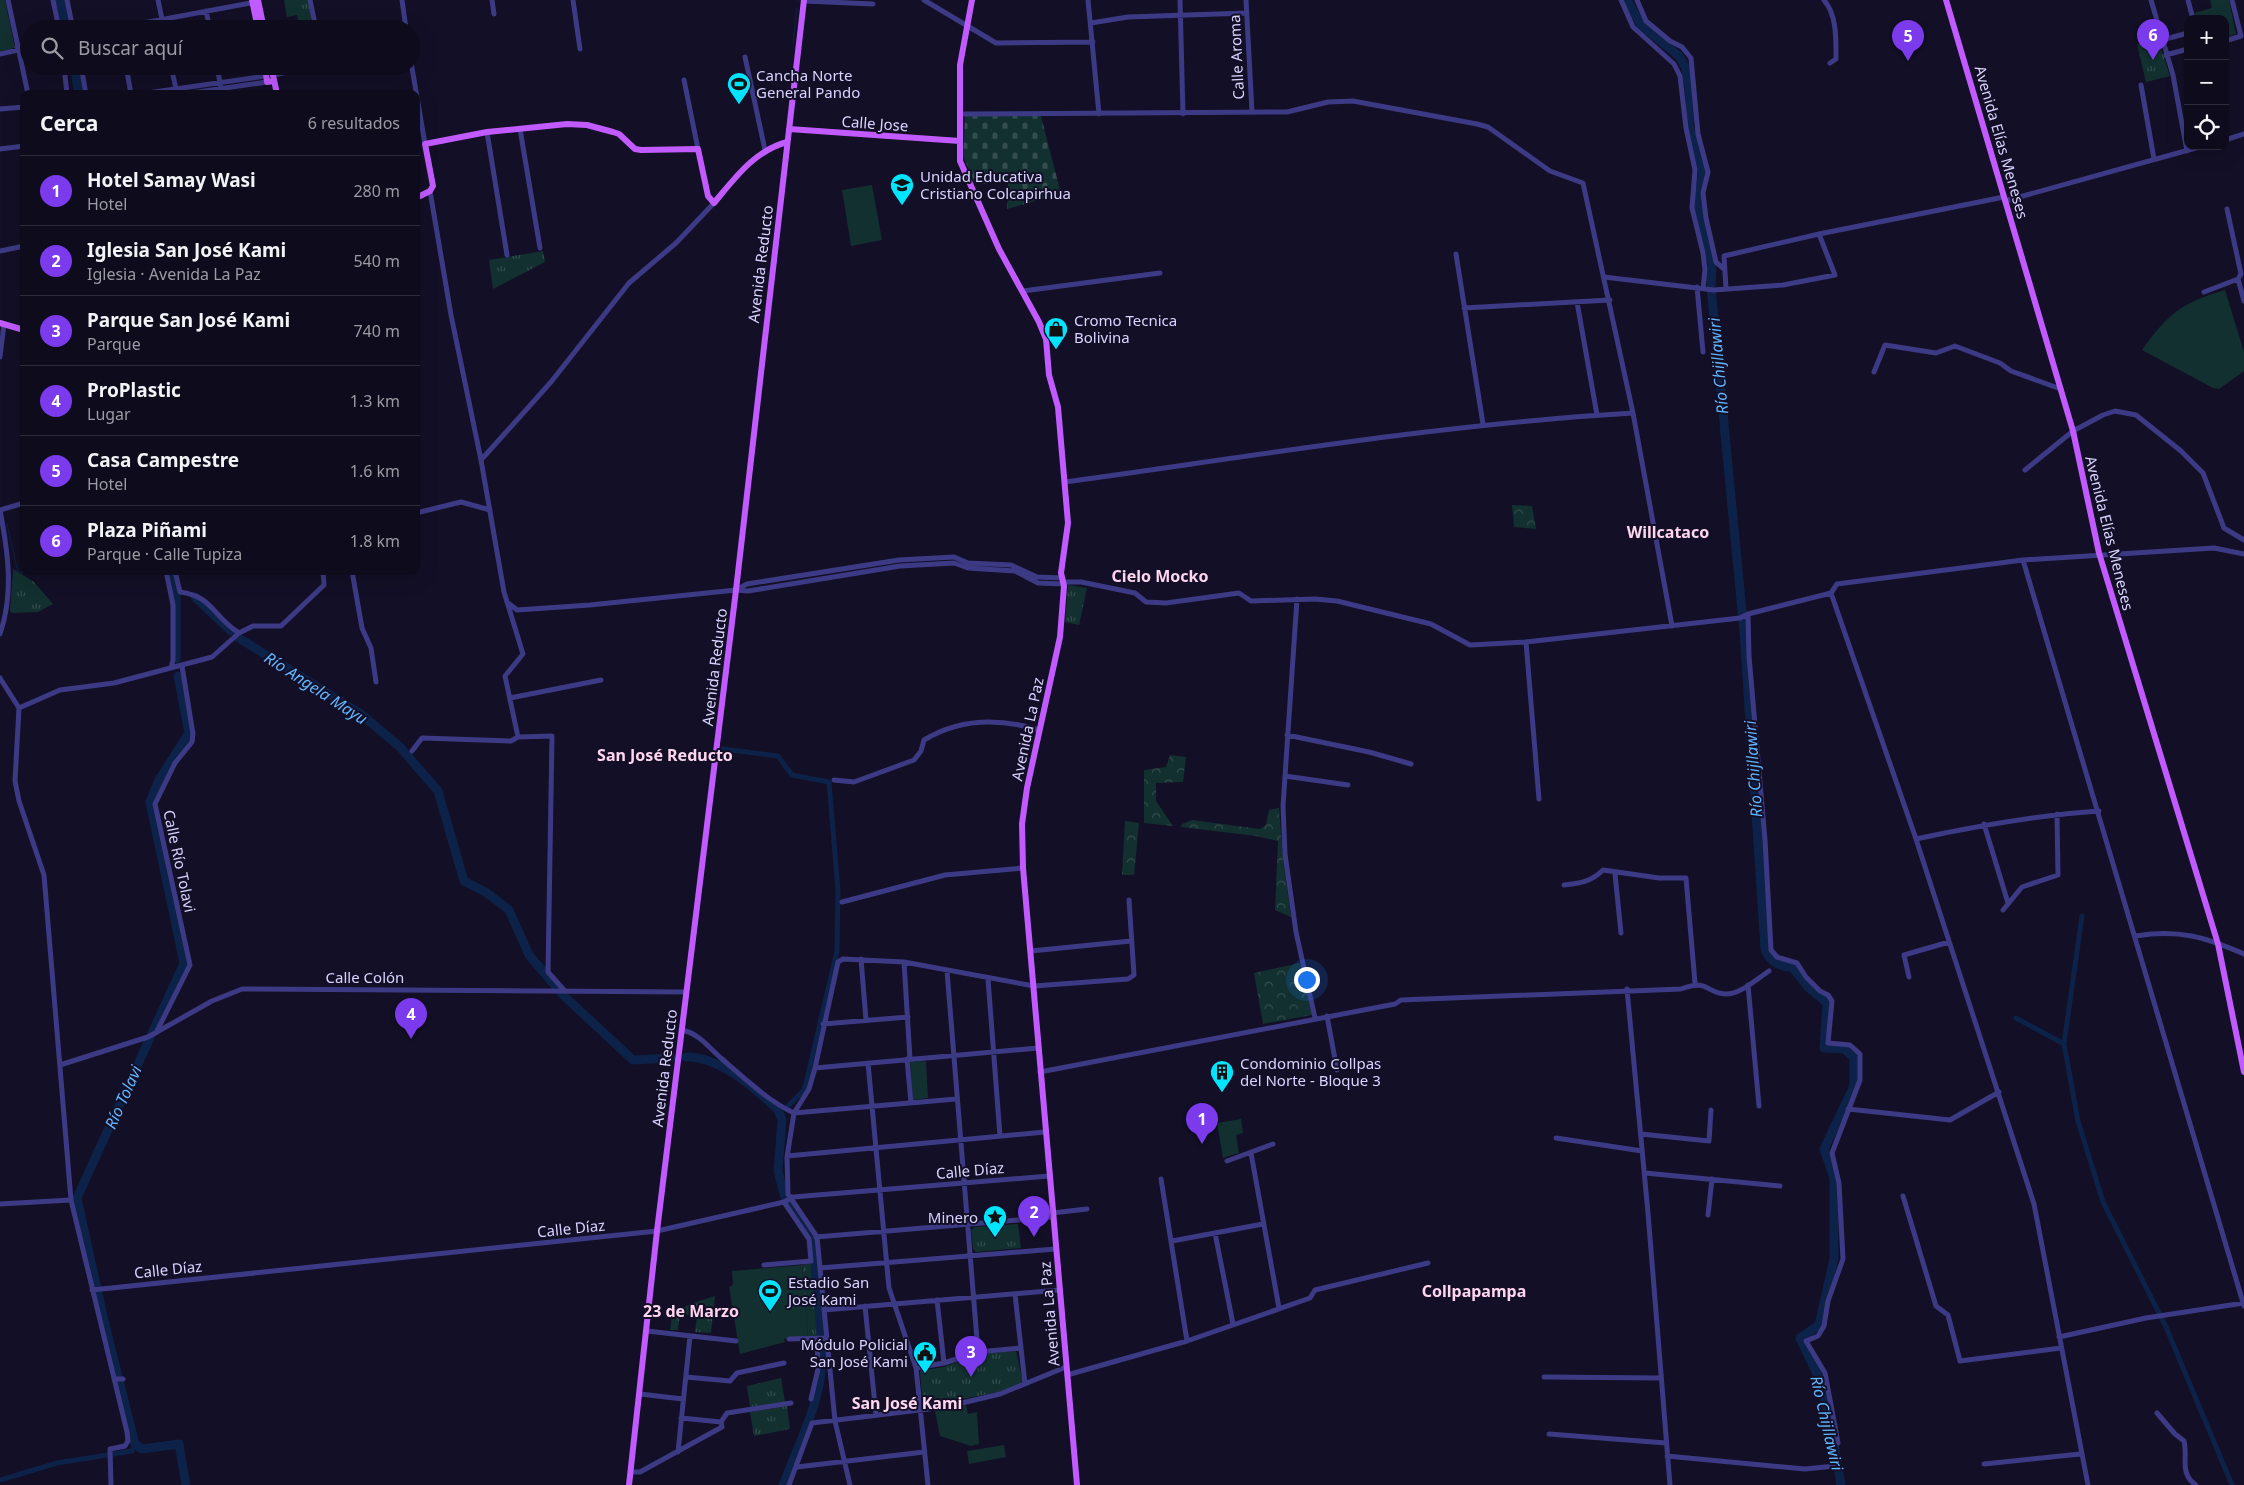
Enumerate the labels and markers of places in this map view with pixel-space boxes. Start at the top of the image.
pin: 6 [2137,19,2169,60]
pin: 5 [1892,20,1924,61]
place label: Cancha Norte General Pando [756,65,860,102]
sports icon: Cancha Norte General Pando [726,71,752,105]
place label: Unidad Educativa Cristiano Colcapirhua [920,166,1071,203]
school or university icon: Unidad Educativa Cristiano Colcapirhua [889,172,915,206]
place label: Cromo Tecnica Bolivina [1074,310,1177,347]
shop icon: Cromo Tecnica Bolivina [1043,316,1069,350]
pin: 4 [395,998,427,1039]
place label: Condominio Collpas del Norte - Bloque 3 [1240,1053,1381,1090]
building icon: Condominio Collpas del Norte - Bloque 3 [1209,1059,1235,1093]
pin: 1 [1186,1103,1218,1144]
pin: 2 [1018,1196,1050,1237]
place icon: Minero [982,1204,1008,1238]
place label: Minero [928,1207,978,1227]
place label: Estadio San José Kami [786,1272,869,1309]
sports icon: Estadio San José Kami [757,1278,783,1312]
place label: Módulo Policial San José Kami [801,1334,908,1371]
pin: 3 [955,1336,987,1377]
public building icon: Módulo Policial San José Kami [912,1340,938,1374]

